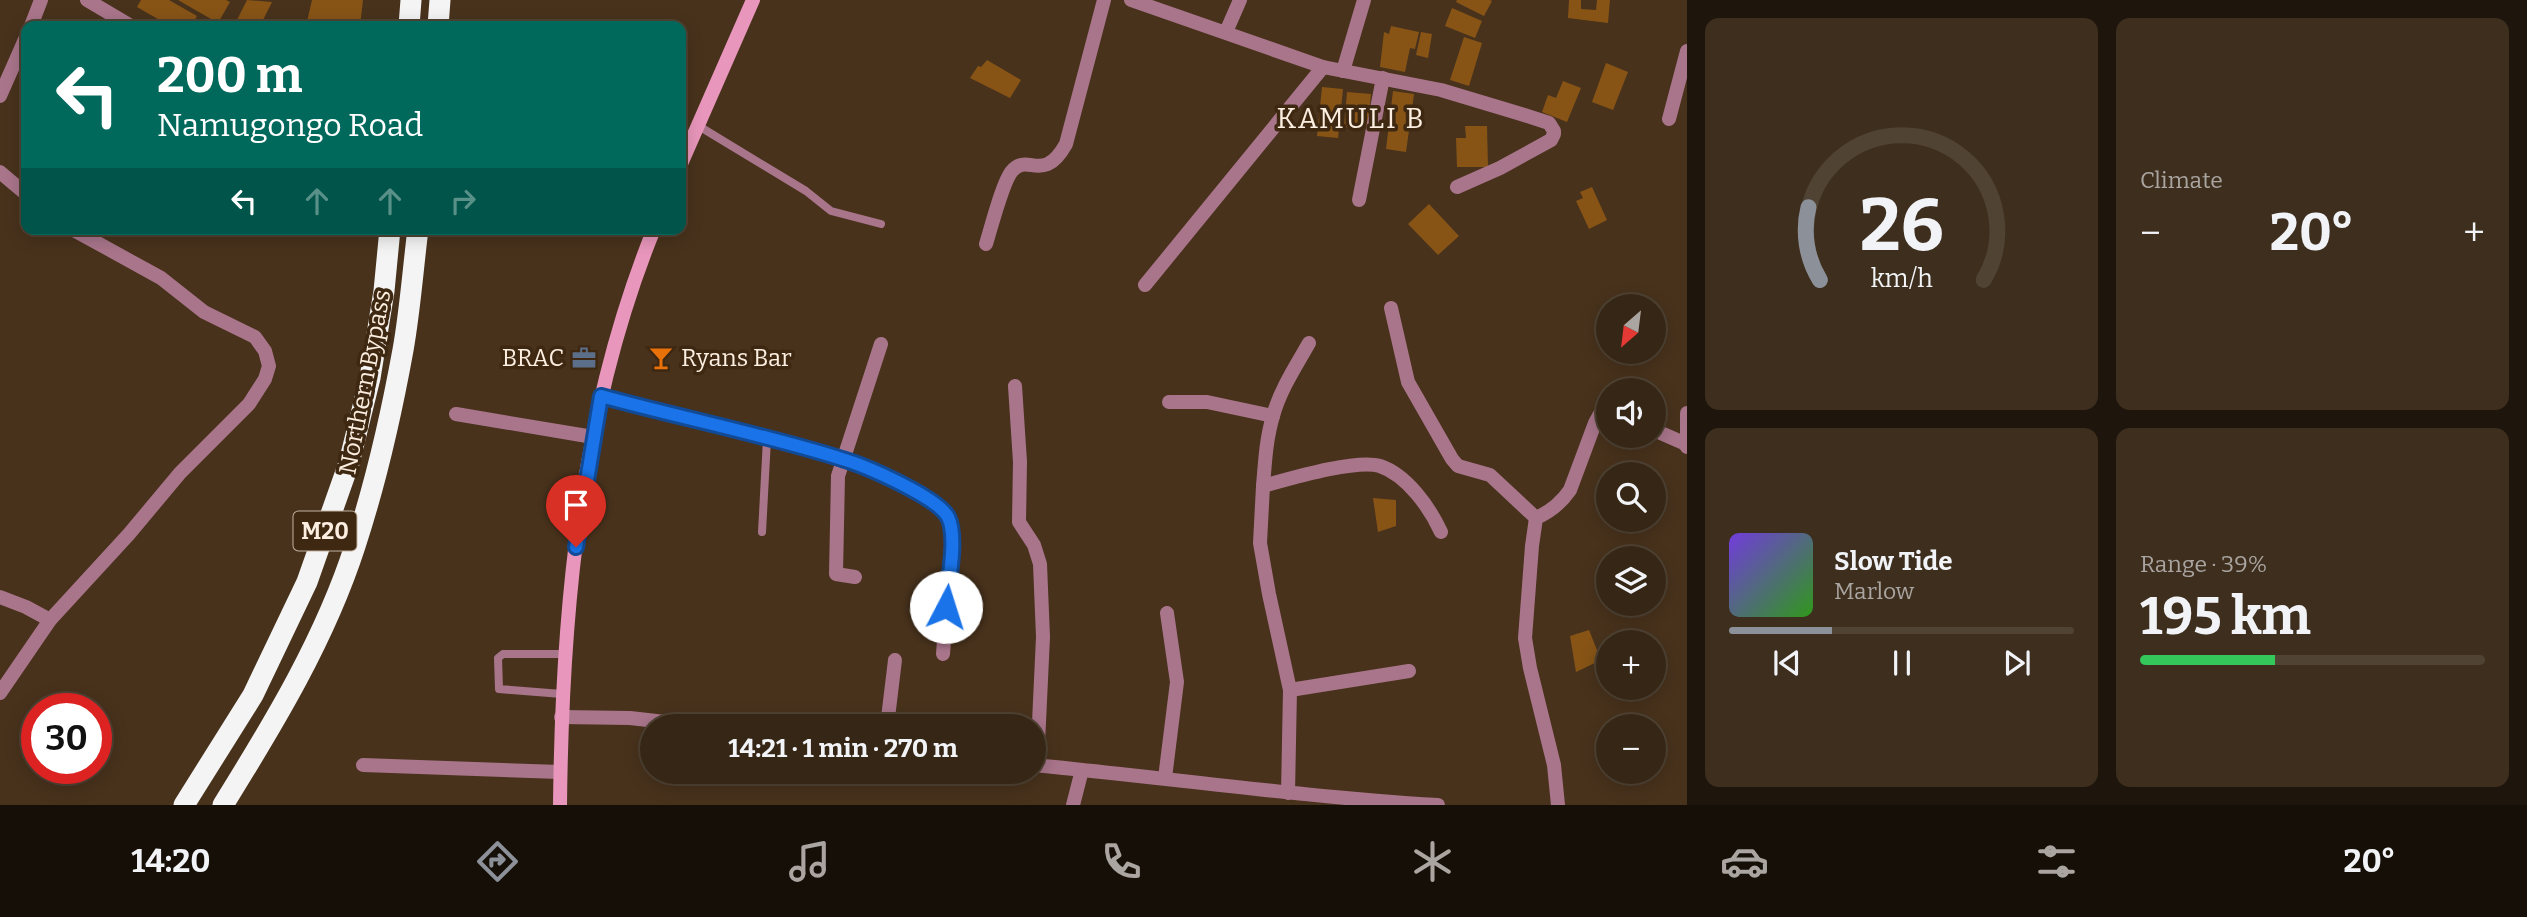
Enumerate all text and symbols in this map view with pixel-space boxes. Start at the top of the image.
text: 200 m [157,46,302,105]
icon: left [42,49,133,140]
district label: KAMULI B [1277,102,1425,135]
text: Namugongo Road [157,106,423,144]
text: Climate [2140,166,2223,194]
icon: left [225,182,263,220]
icon: ahead [298,182,336,220]
icon: ahead [371,182,409,220]
icon: right [444,182,482,220]
text: 26 [1859,182,1944,269]
text: 20° [2270,201,2354,264]
text: − [2140,210,2161,256]
text: + [2463,210,2485,256]
text: km/h [1871,264,1933,294]
street label: Northern Bypass [333,287,397,477]
north arrow [1596,294,1666,364]
map controls [1596,294,1666,784]
place label: BRAC [502,344,564,372]
office icon: BRAC [570,344,598,372]
bar icon: Ryans Bar [647,344,675,372]
place label: Ryans Bar [681,344,792,372]
button: sound [1596,378,1666,448]
button: search [1596,462,1666,532]
pin [546,475,606,547]
icon: arrive [557,486,595,524]
road number: M20 [294,512,356,551]
button: layers [1596,546,1666,616]
text: Slow Tide [1834,546,1953,577]
text: Range · 39% [2140,550,2267,578]
position arrow [909,570,983,644]
text: Marlow [1834,577,1914,605]
text: 195 km [2140,585,2311,648]
button: + [1596,630,1666,700]
icon: previous [1768,644,1806,682]
icon: pause [1883,644,1921,682]
icon: next [1998,644,2036,682]
speed limit sign: 30 [21,693,112,784]
button: − [1596,714,1666,784]
text: 14:21 · 1 min · 270 m [728,733,958,764]
icon: directions [473,837,522,886]
icon: music [785,837,834,886]
icon: phone [1097,837,1146,886]
icon: climate [1408,837,1457,886]
icon: car [1720,837,1769,886]
icon: filters [2032,837,2081,886]
text: 14:20 [131,842,210,880]
text: 20° [2344,842,2396,880]

